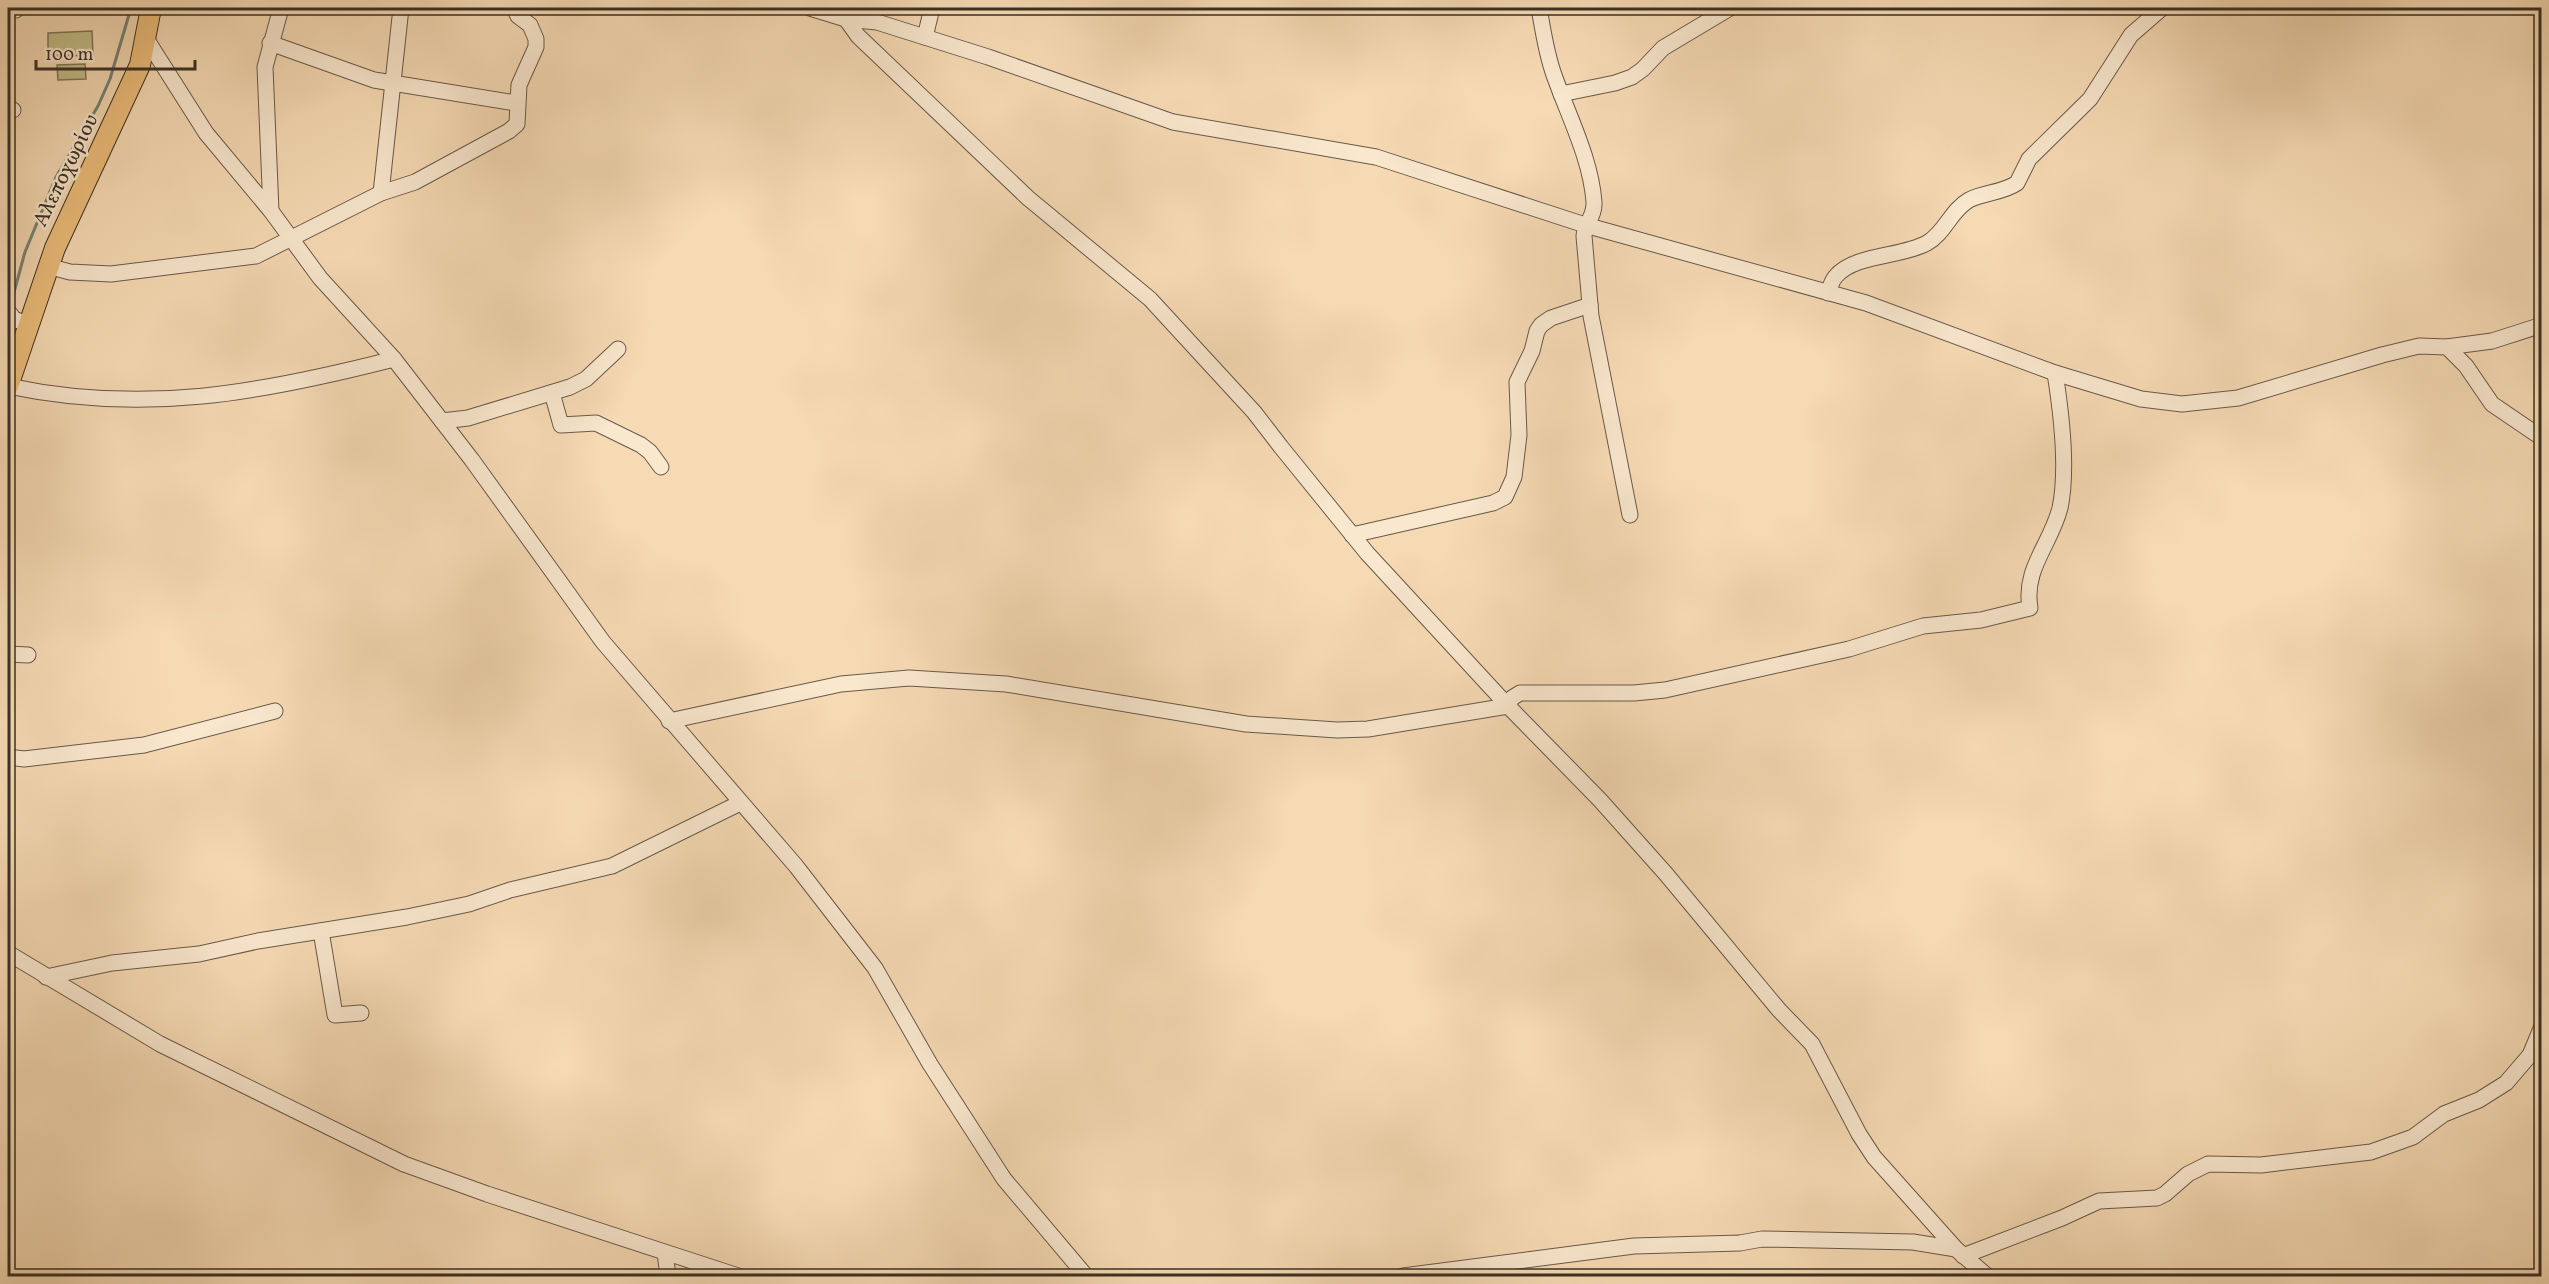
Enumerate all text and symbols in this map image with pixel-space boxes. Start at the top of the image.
scale bar [36,33,195,71]
text: 100 m [45,43,94,68]
street label: Αλεποχωρίου [27,109,106,232]

